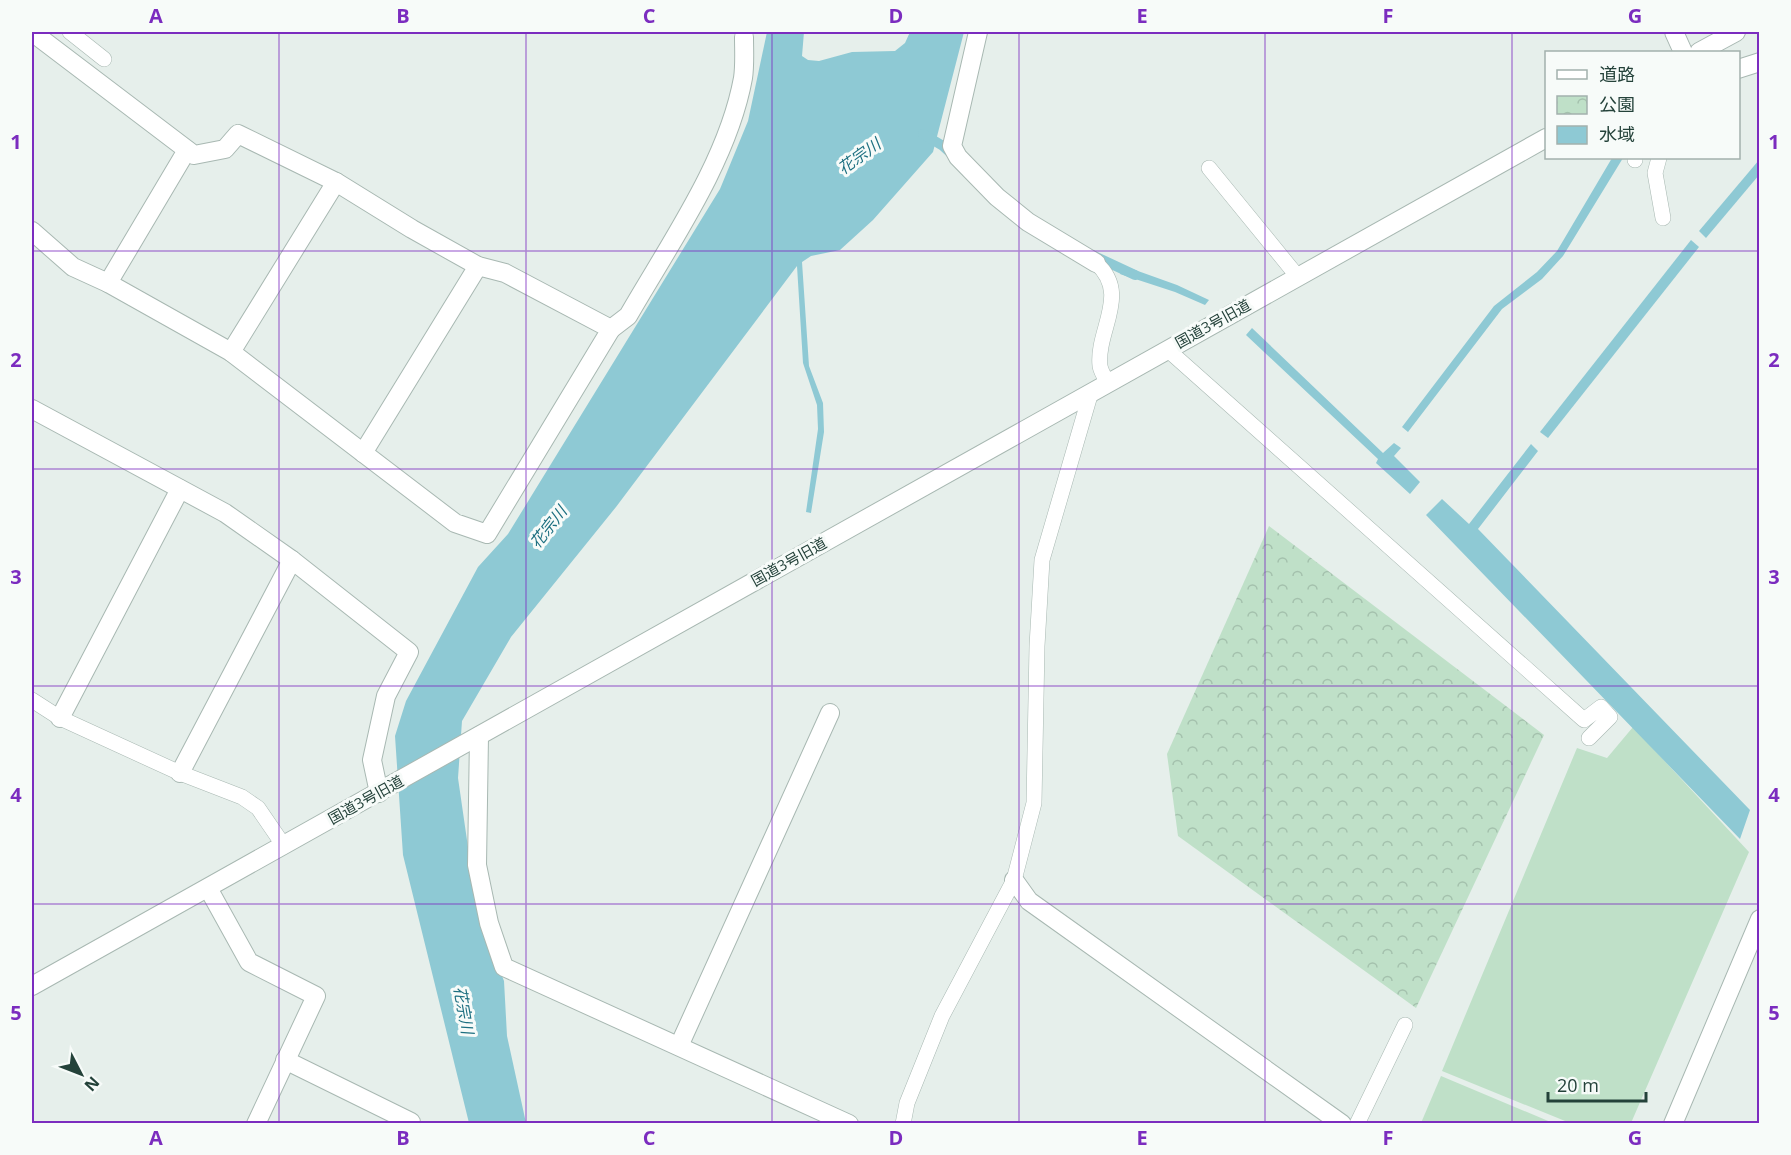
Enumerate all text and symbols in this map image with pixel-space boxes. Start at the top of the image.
text: A [149,2,163,29]
text: B [396,2,410,29]
text: C [643,2,656,29]
text: D [889,2,903,29]
text: E [1136,2,1148,29]
text: F [1383,2,1393,29]
text: G [1628,2,1642,29]
legend [1545,51,1740,159]
text: 道路 [1599,62,1635,86]
text: 公園 [1599,92,1635,116]
text: 水域 [1599,122,1635,146]
text: 1 [10,128,22,155]
text: 1 [1768,128,1780,155]
water label: 花宗川 [833,132,886,179]
street label: 国道3号旧道 [1171,294,1254,352]
text: 2 [10,346,22,373]
text: 2 [1768,346,1780,373]
water label: 花宗川 [525,500,573,553]
street label: 国道3号旧道 [747,532,830,590]
text: 3 [10,563,22,590]
text: 3 [1768,563,1780,590]
street label: 国道3号旧道 [324,770,407,828]
text: 4 [10,781,22,808]
text: 4 [1768,781,1780,808]
water label: 花宗川 [449,984,479,1038]
text: 5 [10,999,22,1026]
text: 5 [1768,999,1780,1026]
north arrow [51,1044,111,1104]
scale bar [1548,1065,1646,1103]
text: N [80,1072,105,1096]
text: 20 m [1557,1073,1599,1097]
text: A [149,1124,163,1151]
text: B [396,1124,410,1151]
text: C [643,1124,656,1151]
text: D [889,1124,903,1151]
text: E [1136,1124,1148,1151]
text: F [1383,1124,1393,1151]
text: G [1628,1124,1642,1151]

